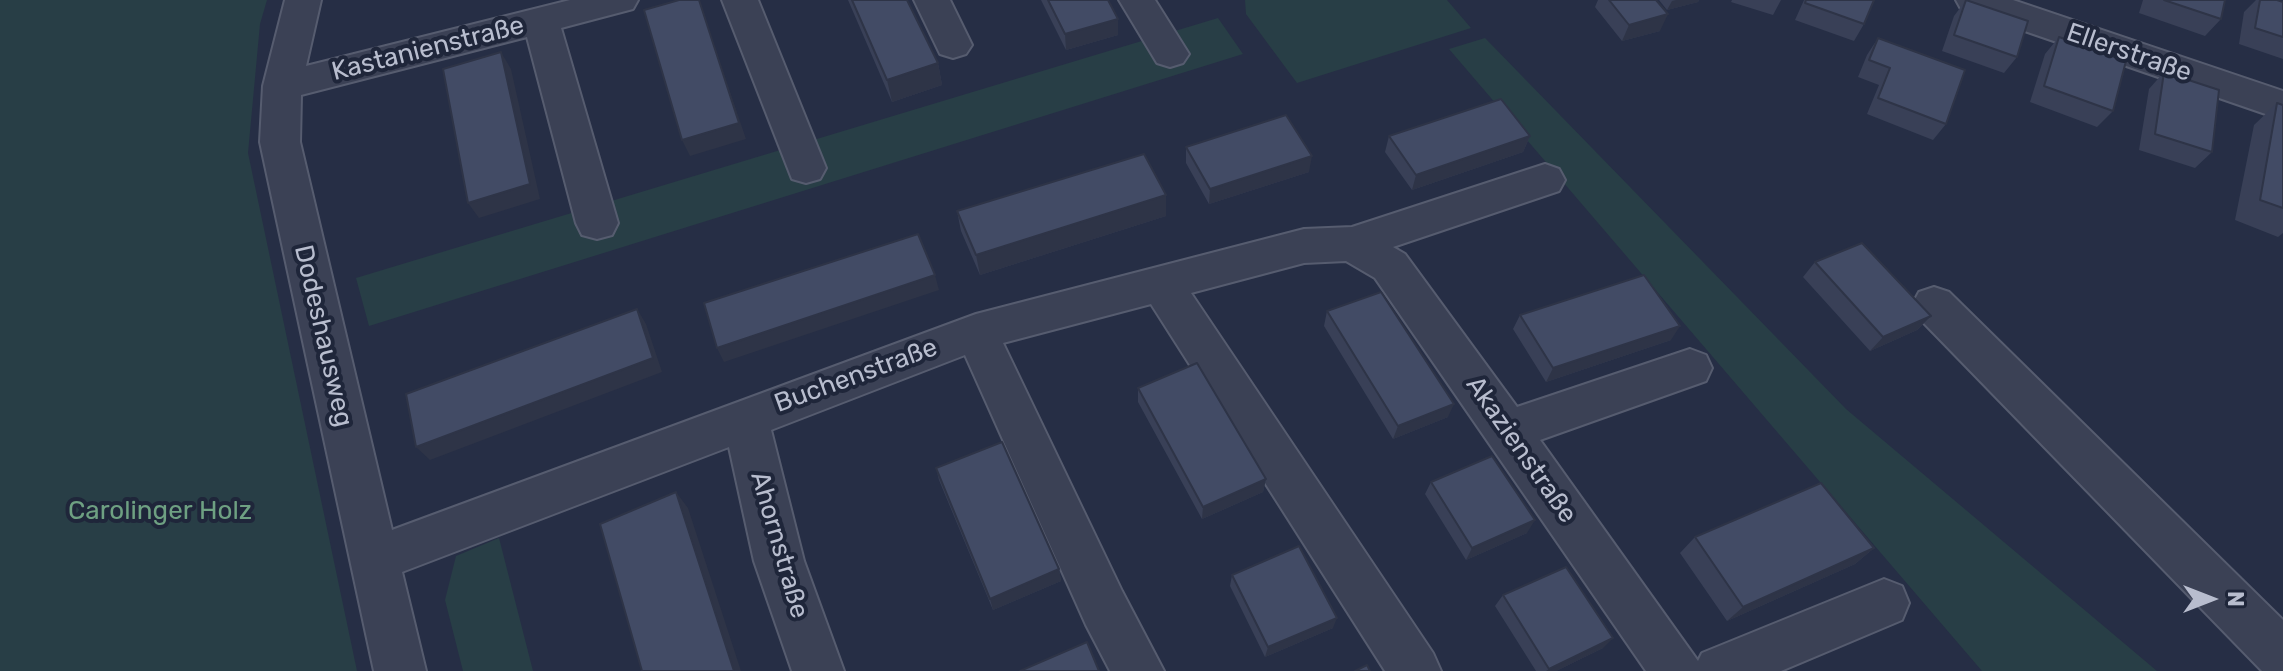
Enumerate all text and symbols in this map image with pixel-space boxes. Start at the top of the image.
street label: Kastanienstraße [329,10,527,88]
street label: Ellerstraße [2062,17,2196,89]
street label: Dodeshausweg [287,242,359,430]
street label: Buchenstraße [770,332,942,420]
street label: Akazienstraße [1459,371,1583,529]
street label: Ahornstraße [743,468,815,622]
park label: Carolinger Holz [68,495,252,527]
north arrow [2171,559,2251,639]
text: N [2222,591,2249,607]

